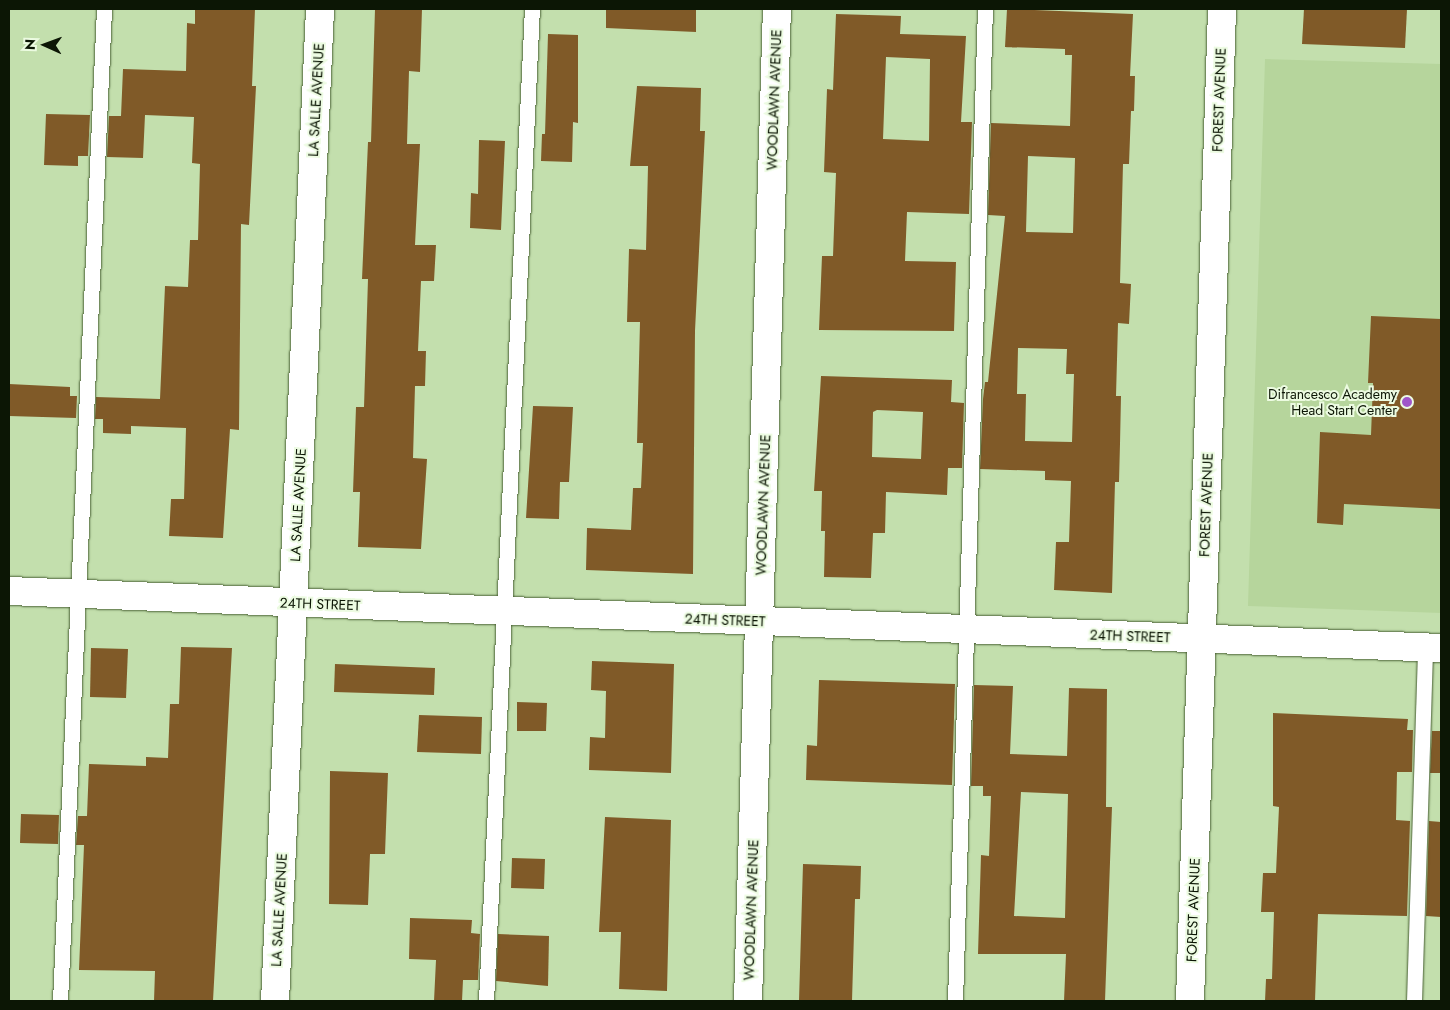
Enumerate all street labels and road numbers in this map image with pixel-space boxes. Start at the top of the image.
street label: WOODLAWN AVENUE [763,29,785,171]
street label: LA SALLE AVENUE [305,43,327,157]
street label: FOREST AVENUE [1209,48,1229,152]
street label: WOODLAWN AVENUE [752,434,774,576]
street label: LA SALLE AVENUE [287,448,309,562]
street label: FOREST AVENUE [1196,453,1216,557]
street label: 24TH STREET [279,594,361,614]
street label: 24TH STREET [684,610,766,630]
street label: 24TH STREET [1089,626,1171,646]
street label: WOODLAWN AVENUE [740,839,762,981]
street label: LA SALLE AVENUE [268,853,290,967]
street label: FOREST AVENUE [1183,858,1203,962]

